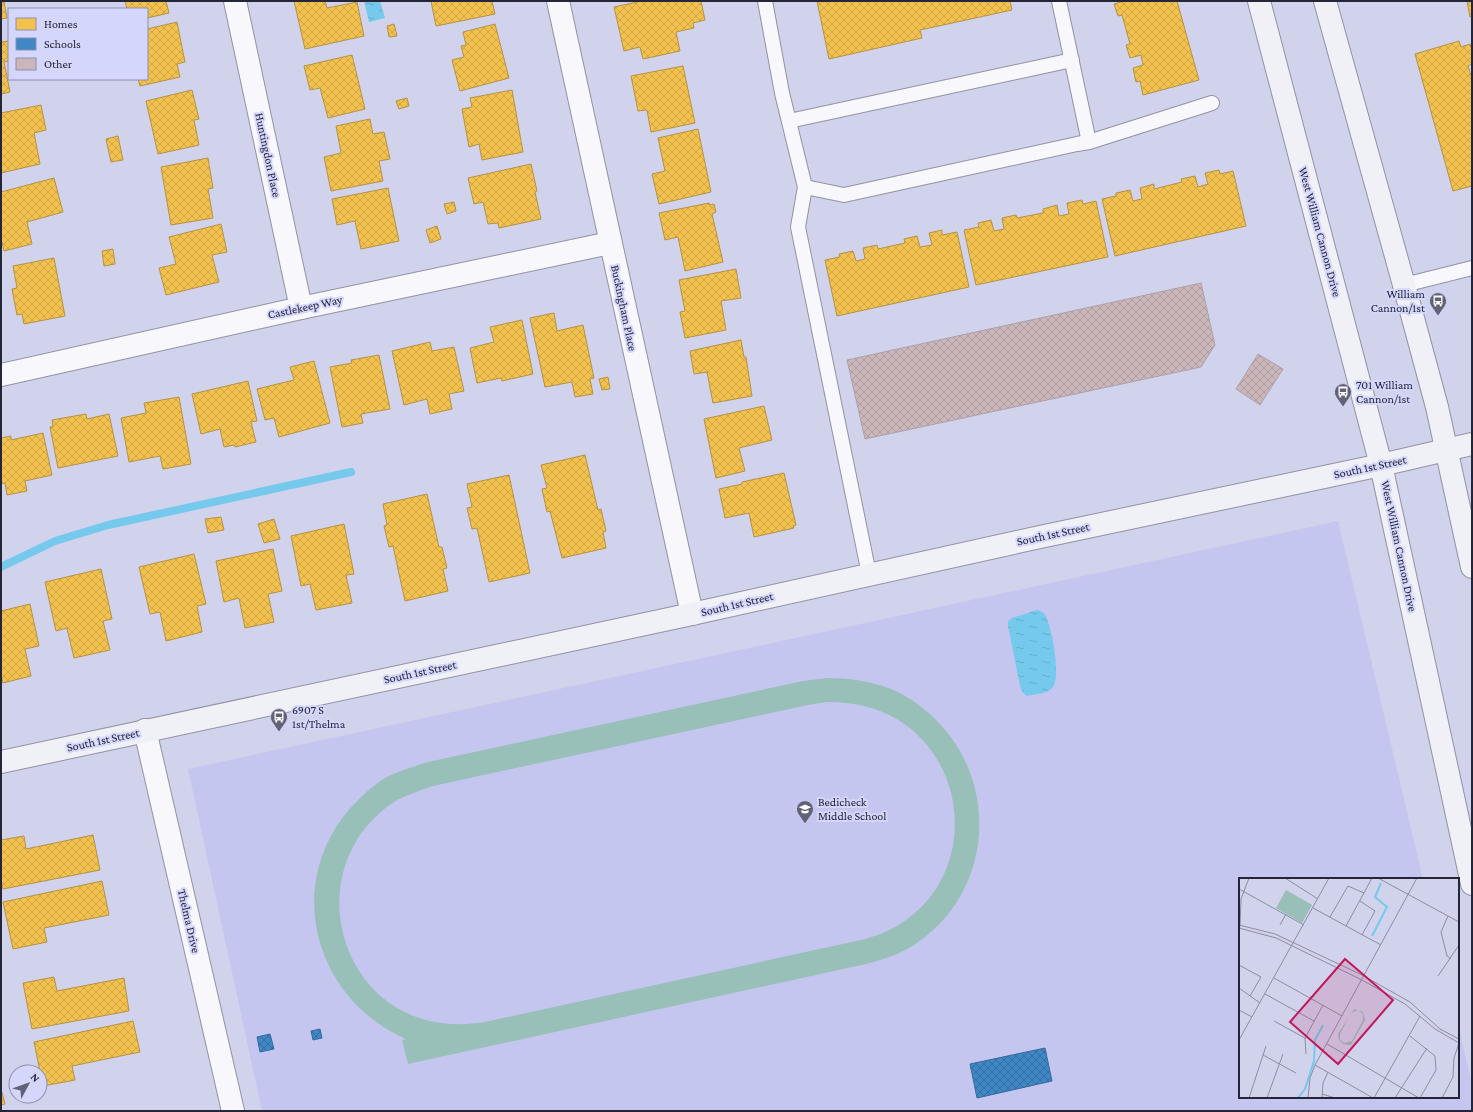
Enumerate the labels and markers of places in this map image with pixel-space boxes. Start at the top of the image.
place label: William Cannon/1st [1371,287,1426,315]
bus stop icon: William Cannon/1st [1428,291,1448,316]
place label: 701 William Cannon/1st [1356,378,1413,406]
bus stop icon: 701 William Cannon/1st [1333,382,1353,407]
place label: 6907 S 1st/Thelma [292,703,346,731]
bus stop icon: 6907 S 1st/Thelma [269,707,289,732]
place label: Bedicheck Middle School [818,795,886,823]
school or university icon: Bedicheck Middle School [795,799,815,824]

